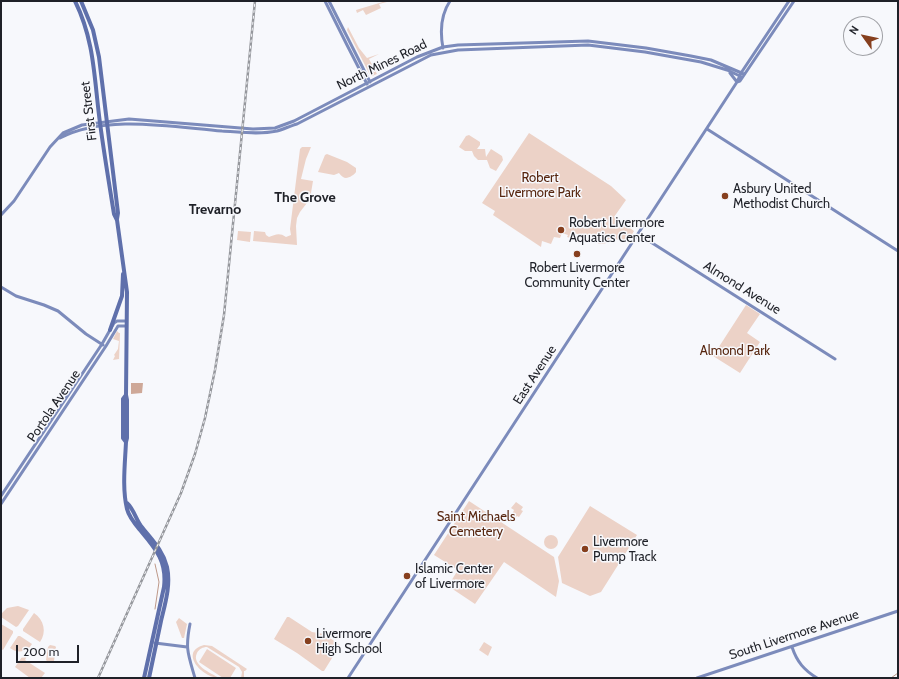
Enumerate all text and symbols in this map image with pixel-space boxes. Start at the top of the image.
north arrow [843,16,883,56]
text: N [846,23,862,37]
street label: North Mines Road [334,36,430,94]
street label: First Street [78,80,100,142]
park label: Robert Livermore Park [499,170,581,201]
place label: Asbury United Methodist Church [733,181,830,212]
district label: The Grove [274,190,336,206]
marker: Asbury United Methodist Church [720,191,730,201]
district label: Trevarno [189,202,241,218]
place label: Robert Livermore Aquatics Center [569,215,664,246]
marker: Robert Livermore Aquatics Center [556,225,566,235]
marker: Robert Livermore Community Center [572,249,582,259]
street label: Almond Avenue [700,258,784,318]
place label: Robert Livermore Community Center [524,260,630,291]
street label: East Avenue [510,343,560,407]
park label: Almond Park [700,343,770,359]
street label: Portola Avenue [24,367,84,445]
park label: Saint Michaels Cemetery [437,509,515,540]
place label: Livermore Pump Track [593,534,657,565]
marker: Livermore Pump Track [580,544,590,554]
place label: Islamic Center of Livermore [415,561,493,592]
marker: Islamic Center of Livermore [402,571,412,581]
street label: South Livermore Avenue [727,607,861,663]
place label: Livermore High School [316,626,382,657]
marker: Livermore High School [303,636,313,646]
scale bar [18,637,81,663]
text: 200 m [23,644,59,659]

